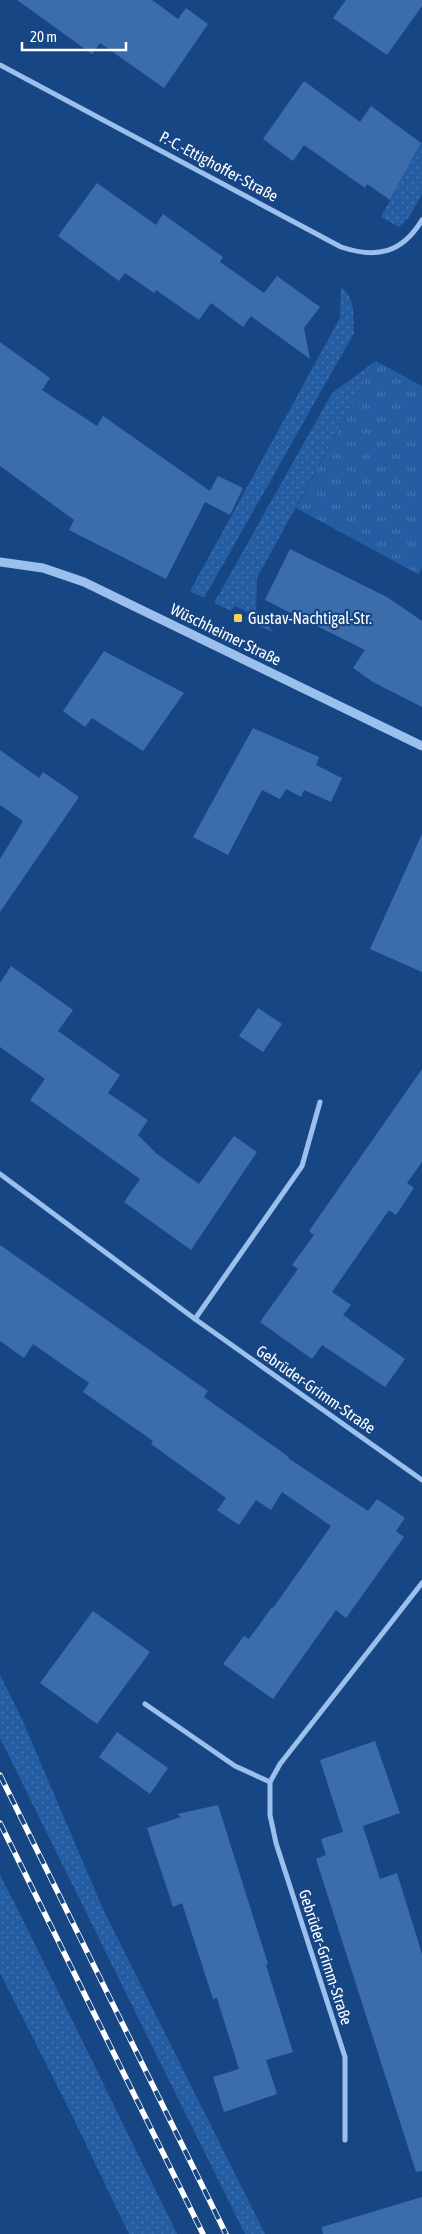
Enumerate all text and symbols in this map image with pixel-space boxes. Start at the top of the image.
scale bar [22,20,126,52]
text: 20 m [30,28,57,45]
street label: P.-C.-Ettighoffer-Straße [156,127,281,206]
street label: Wüschheimer Straße [168,599,284,669]
place label: Gustav-Nachtigal-Str. [248,609,372,628]
marker: Gustav-Nachtigal-Str. [232,612,244,624]
street label: Gebrüder-Grimm-Straße [253,1341,379,1437]
street label: Gebrüder-Grimm-Straße [296,1887,356,2027]

